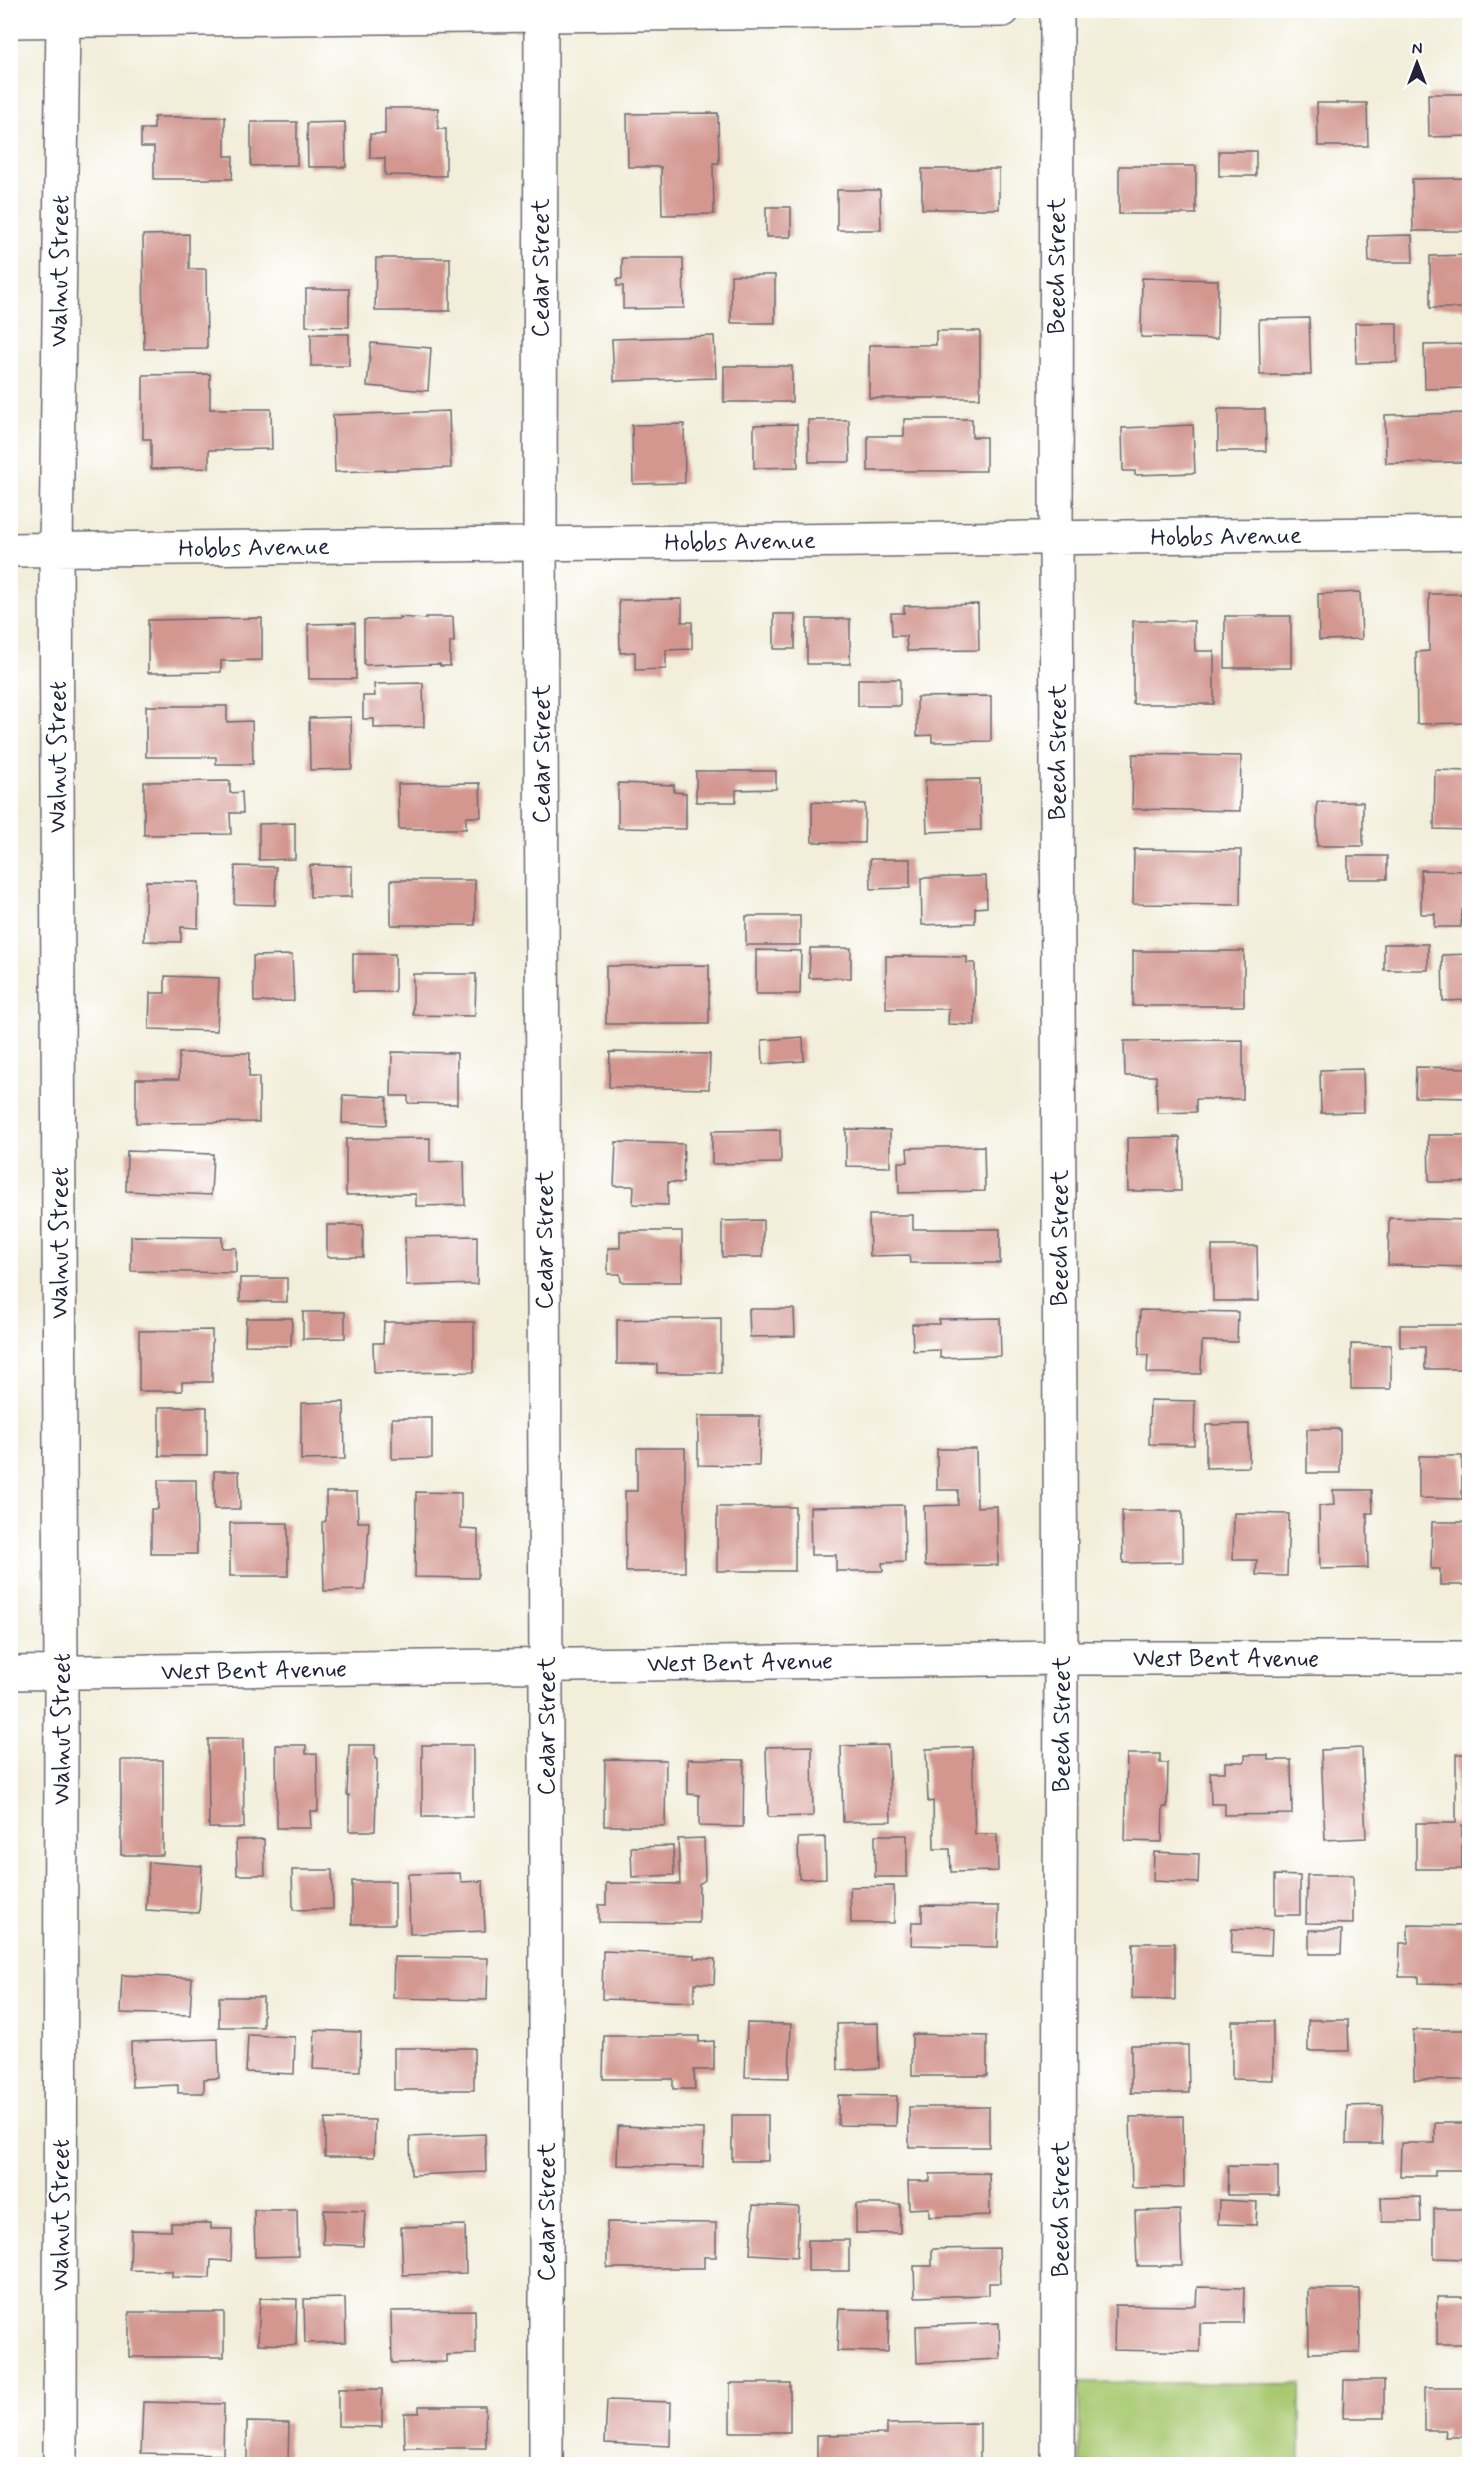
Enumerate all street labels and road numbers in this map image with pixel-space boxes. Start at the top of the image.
street label: Walnut Street [44,195,77,347]
street label: Cedar Street [526,198,557,338]
street label: Beech Street [1042,198,1073,334]
street label: Hobbs Avenue [1150,521,1302,554]
street label: Hobbs Avenue [664,526,816,559]
street label: Hobbs Avenue [178,532,330,565]
street label: Walnut Street [43,681,74,833]
street label: Cedar Street [527,684,558,824]
street label: Beech Street [1043,684,1074,820]
street label: Walnut Street [45,1167,76,1319]
street label: Cedar Street [530,1170,561,1310]
street label: Beech Street [1045,1170,1076,1306]
street label: West Bent Avenue [1133,1644,1319,1675]
street label: West Bent Avenue [647,1646,833,1681]
street label: Walnut Street [47,1653,78,1805]
street label: West Bent Avenue [161,1654,347,1689]
street label: Cedar Street [532,1656,563,1796]
street label: Beech Street [1047,1656,1078,1792]
street label: Walnut Street [46,2139,77,2291]
street label: Beech Street [1046,2141,1077,2277]
street label: Cedar Street [532,2142,563,2282]

